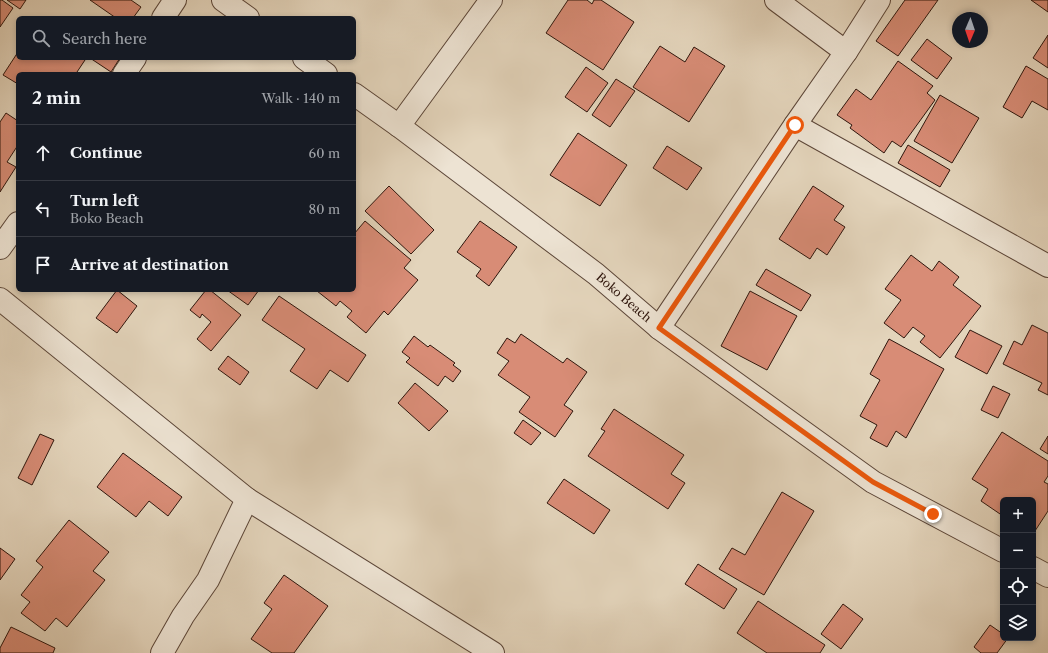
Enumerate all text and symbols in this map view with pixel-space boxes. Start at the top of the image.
north arrow [952,12,988,48]
search box [16,16,356,60]
icon: search [30,27,52,49]
text: Search here [62,29,147,48]
text: 2 min [32,88,81,108]
text: Walk · 140 m [262,90,340,106]
route start [786,116,804,134]
icon: ahead [32,142,54,164]
text: Continue [70,143,142,162]
text: 60 m [309,145,340,161]
text: Turn left [70,191,139,210]
icon: left [32,198,54,220]
text: 80 m [308,201,340,217]
text: Boko Beach [70,210,144,226]
icon: arrive [32,254,54,276]
text: Arrive at destination [70,255,229,274]
street label: Boko Beach [593,269,655,325]
map controls [1000,497,1036,641]
button: + [1000,497,1036,533]
route end [924,505,942,523]
button: − [1000,533,1036,569]
button: locate [1000,569,1036,605]
button: layers [1000,605,1036,641]

